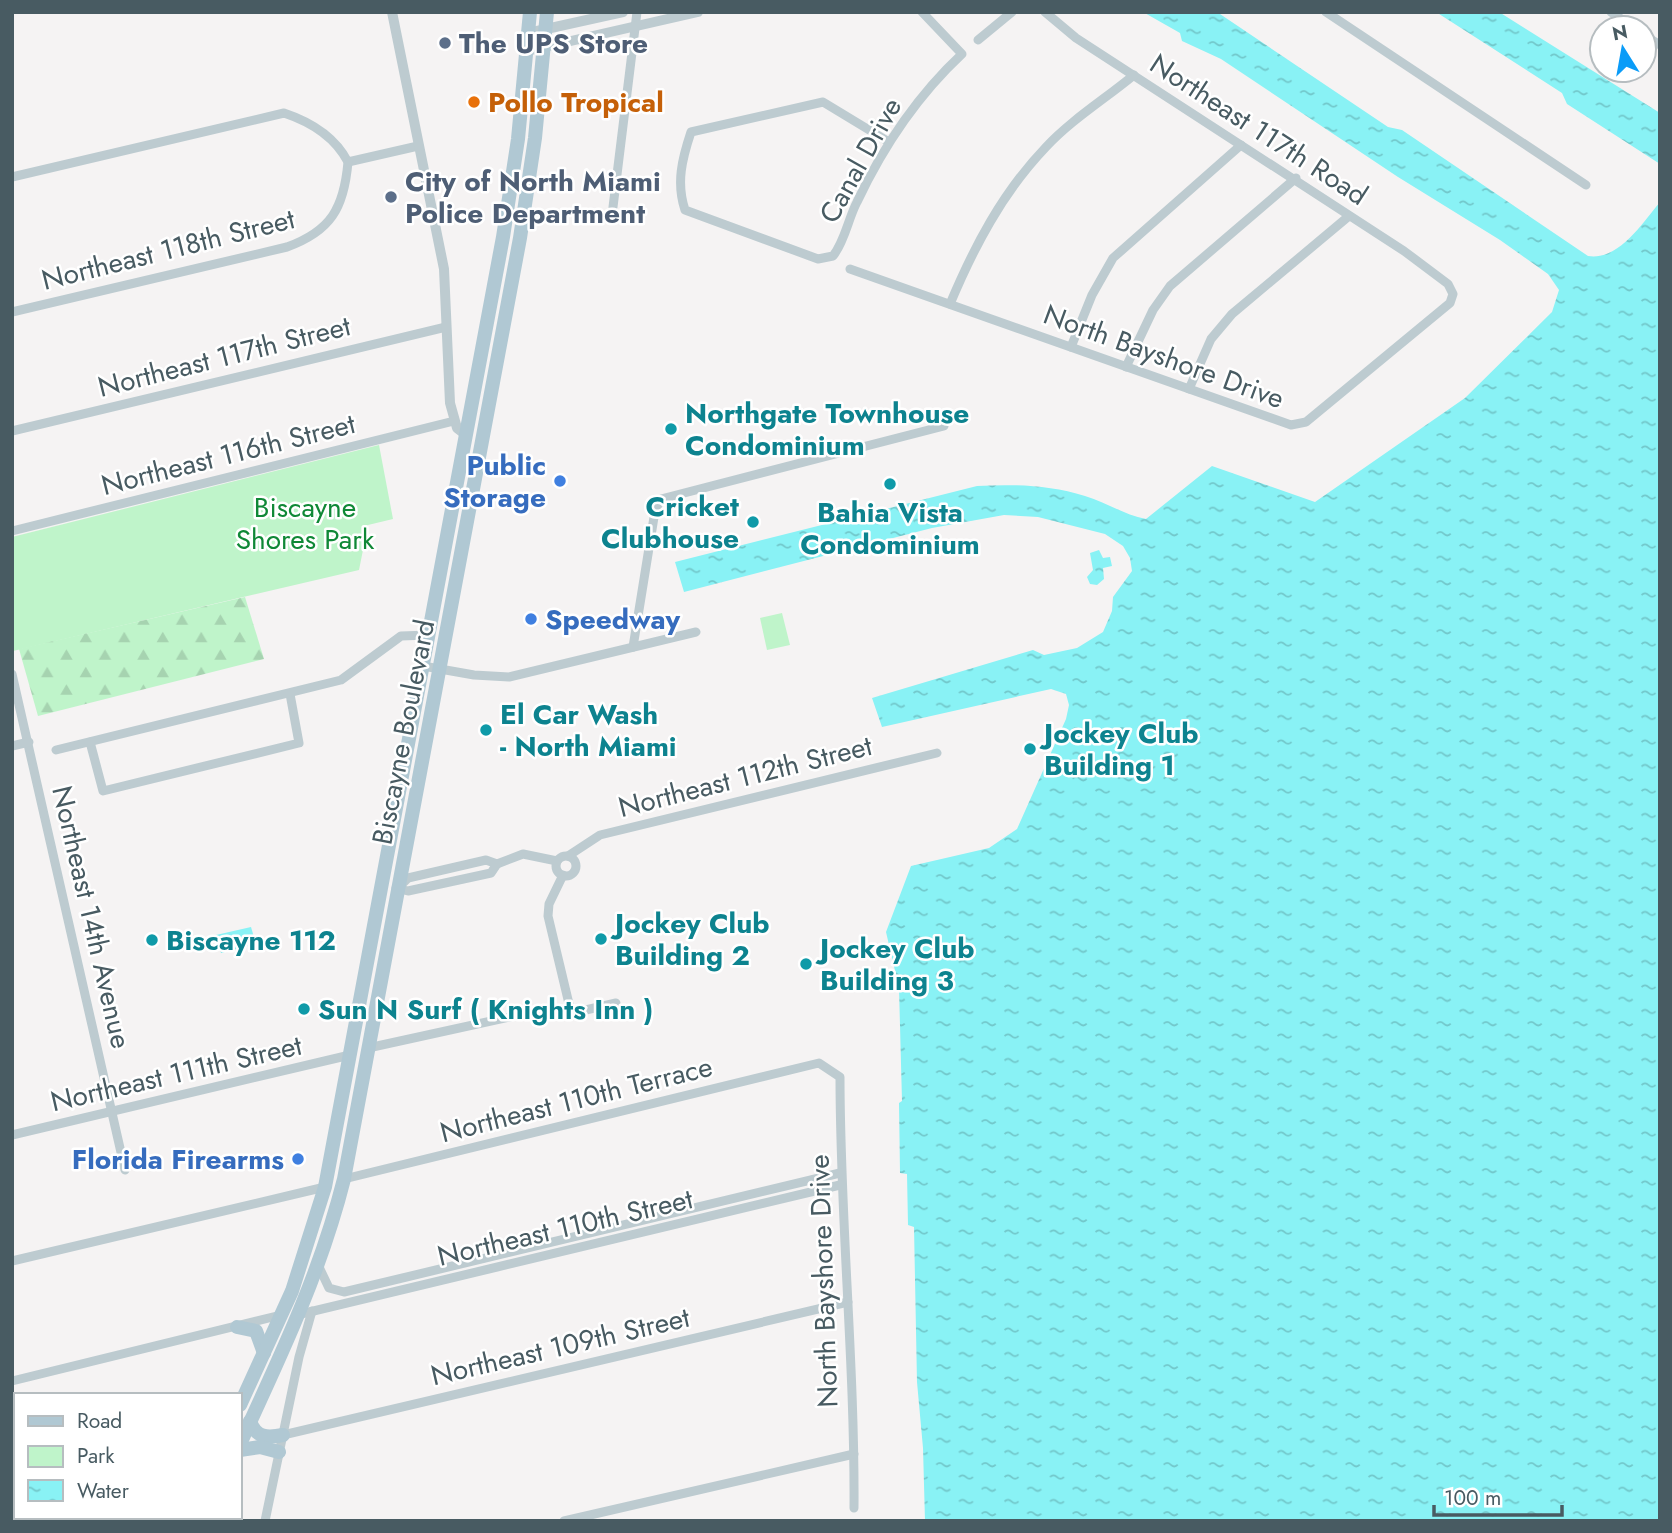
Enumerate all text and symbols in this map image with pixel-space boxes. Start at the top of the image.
north arrow [1588,14,1658,84]
text: N [1610,18,1630,47]
place label: The UPS Store [459,23,648,64]
marker: The UPS Store [437,35,453,51]
street label: Northeast 117th Road [1142,43,1376,215]
place label: Pollo Tropical [488,82,664,123]
street label: Canal Drive [809,90,912,230]
marker: Pollo Tropical [466,94,482,110]
place label: City of North Miami Police Department [405,161,661,234]
marker: City of North Miami Police Department [383,189,399,205]
street label: Northeast 118th Street [37,198,299,301]
street label: North Bayshore Drive [1038,294,1290,419]
street label: Northeast 117th Street [94,305,355,408]
place label: Northgate Townhouse Condominium [685,393,969,466]
street label: Northeast 116th Street [97,403,360,506]
marker: Northgate Townhouse Condominium [663,421,679,437]
place label: Public Storage [443,445,546,518]
marker: Public Storage [552,473,568,489]
marker: Bahia Vista Condominium [882,476,898,492]
place label: Cricket Clubhouse [601,486,739,559]
park label: Biscayne Shores Park [236,487,375,560]
place label: Bahia Vista Condominium [800,492,980,565]
marker: Cricket Clubhouse [745,514,761,530]
place label: Speedway [545,599,680,640]
marker: Speedway [523,611,539,627]
street label: Biscayne Boulevard [362,616,445,848]
place label: El Car Wash - North Miami [500,694,677,767]
place label: Jockey Club Building 1 [1039,713,1199,786]
marker: El Car Wash - North Miami [478,722,494,738]
street label: Northeast 112th Street [614,725,877,828]
marker: Jockey Club Building 1 [1022,741,1038,757]
street label: Northeast 14th Avenue [41,782,142,1052]
place label: Jockey Club Building 2 [610,903,770,976]
place label: Biscayne 112 [166,920,336,961]
place label: Jockey Club Building 3 [815,928,975,1001]
marker: Jockey Club Building 2 [593,931,609,947]
marker: Biscayne 112 [144,932,160,948]
marker: Jockey Club Building 3 [798,956,814,972]
place label: Sun N Surf ( Knights Inn ) [318,989,653,1030]
marker: Sun N Surf ( Knights Inn ) [296,1001,312,1017]
street label: Northeast 111th Street [46,1025,306,1122]
street label: Northeast 110th Terrace [436,1046,717,1153]
place label: Florida Firearms [72,1139,284,1180]
marker: Florida Firearms [290,1151,306,1167]
street label: North Bayshore Drive [799,1154,848,1408]
street label: Northeast 110th Street [433,1178,697,1277]
street label: Northeast 109th Street [427,1297,694,1396]
legend [14,1393,242,1519]
text: Road [77,1406,122,1436]
text: Park [77,1441,115,1471]
scale bar [1434,1474,1562,1518]
text: Water [77,1476,130,1506]
text: 100 m [1444,1483,1501,1513]

